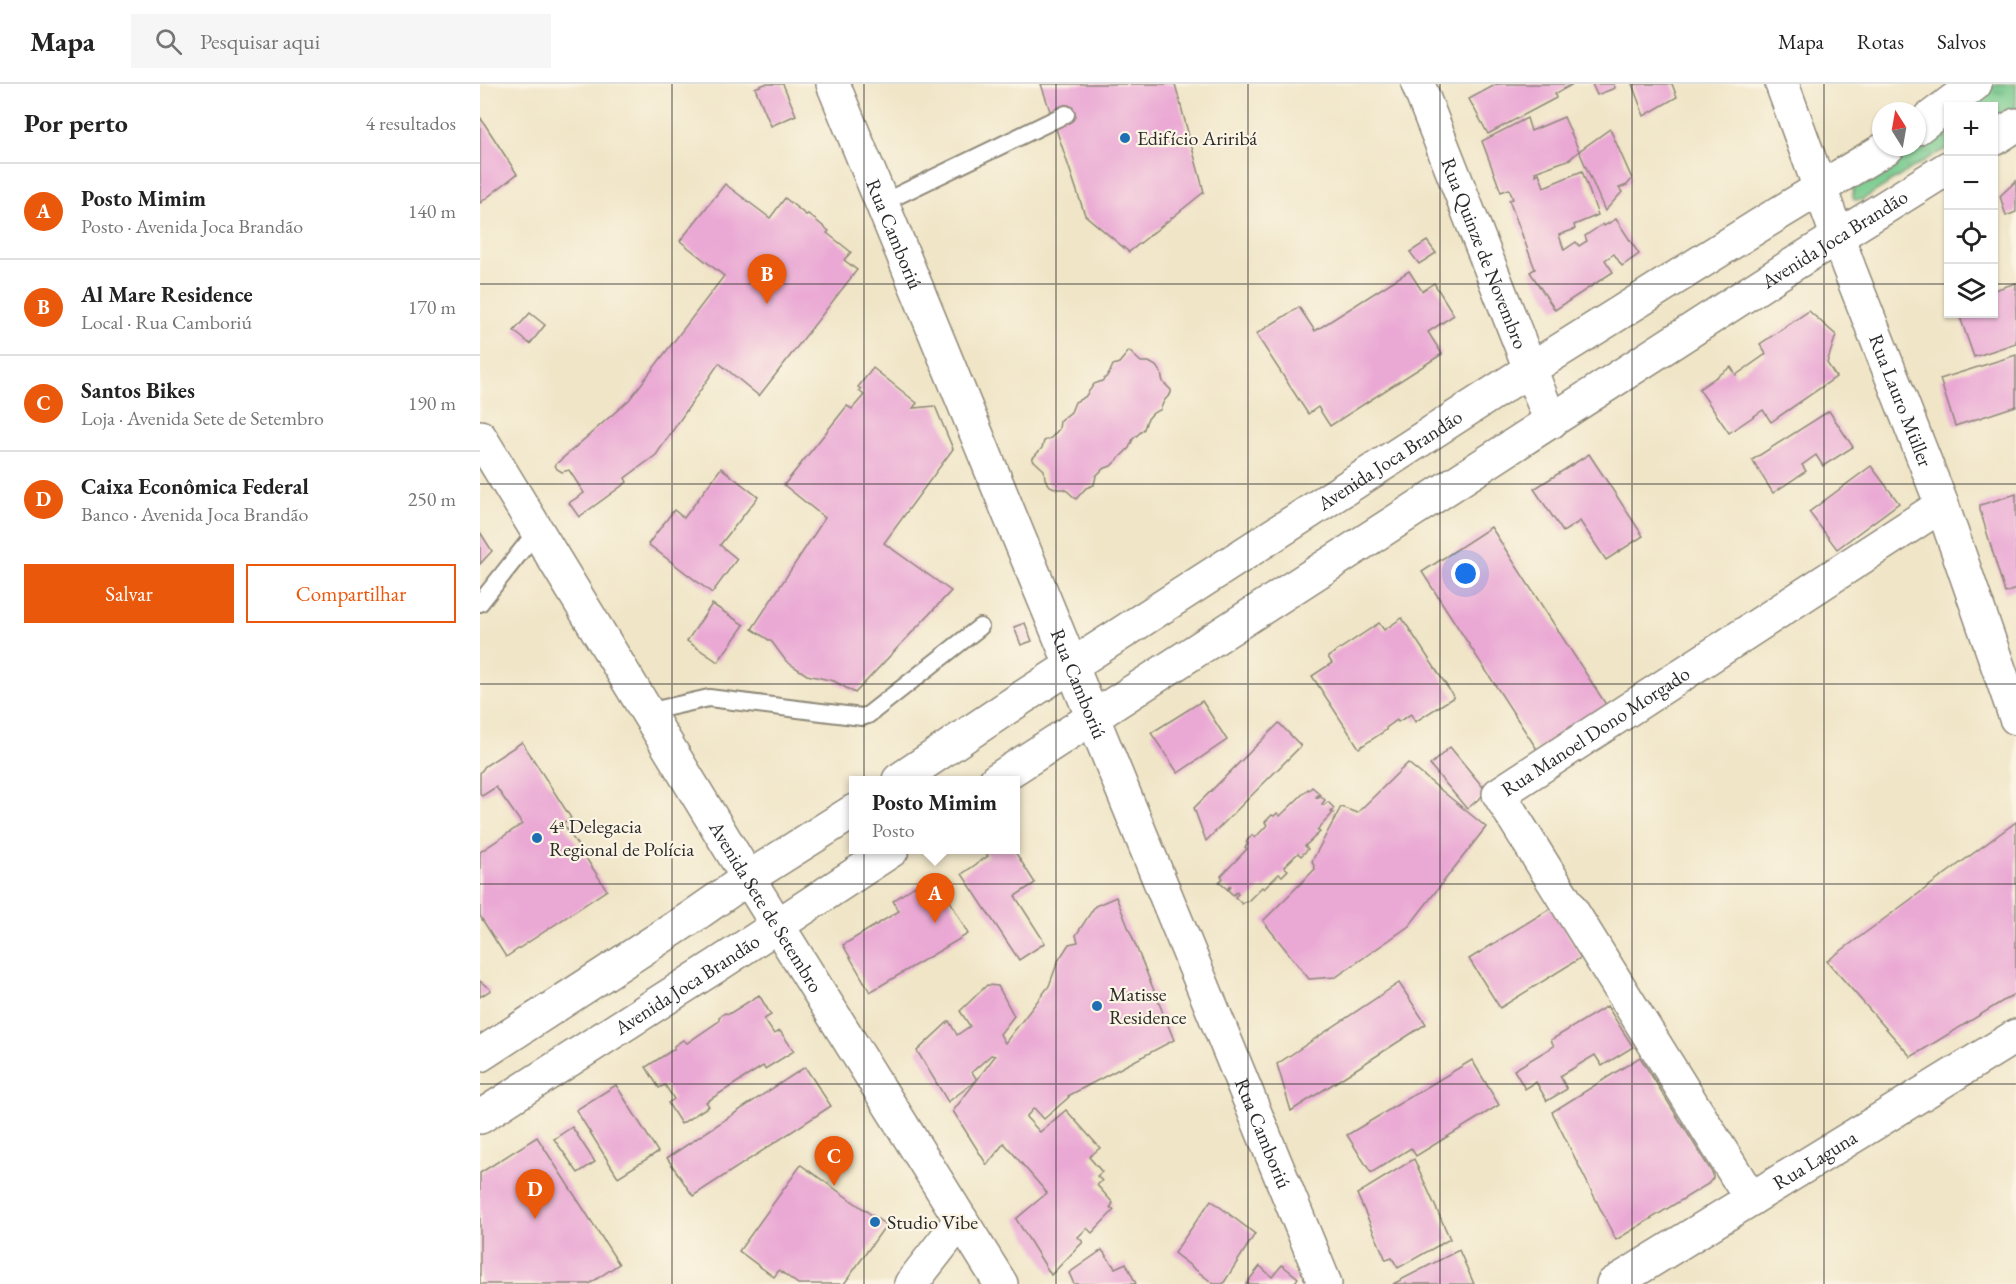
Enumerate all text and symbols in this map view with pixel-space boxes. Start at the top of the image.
search box [131,14,551,68]
text: Mapa [30,23,95,59]
icon: search [152,25,185,58]
text: Pesquisar aqui [200,27,320,56]
text: Mapa [1778,28,1824,55]
text: Rotas [1857,28,1904,55]
text: Salvos [1937,28,1986,55]
north arrow [1872,102,1926,156]
map controls [1944,102,1998,318]
button: + [1944,102,1998,156]
text: Por perto [24,106,128,140]
text: 4 resultados [365,110,456,136]
place label: Edifício Ariribá [1137,125,1257,151]
marker: Edifício Ariribá [1118,131,1132,145]
street label: Rua Quinze de Novembro [1435,154,1534,353]
button: − [1944,156,1998,210]
street label: Rua Camboriú [860,175,929,293]
street label: Avenida Joca Brandão [1756,183,1913,295]
text: Posto Mimim [81,184,206,213]
text: A [36,198,51,224]
text: 140 m [408,198,456,224]
button: locate [1944,210,1998,264]
text: Posto · Avenida Joca Brandão [81,213,303,239]
pin: B [748,254,786,304]
button: layers [1944,264,1998,318]
text: Al Mare Residence [81,280,253,309]
text: B [37,294,50,320]
text: 170 m [408,294,456,320]
text: Local · Rua Camboriú [81,309,252,335]
street label: Rua Lauro Müller [1863,330,1939,471]
text: Santos Bikes [81,376,195,405]
text: C [36,390,51,416]
text: 190 m [408,390,456,416]
street label: Avenida Joca Brandão [1311,403,1467,517]
text: Loja · Avenida Sete de Setembro [81,405,324,431]
text: Caixa Econômica Federal [81,472,309,501]
text: D [36,486,51,512]
text: 250 m [408,486,456,512]
text: Banco · Avenida Joca Brandão [81,501,308,527]
your location [1451,559,1480,588]
button: Salvar [24,564,234,623]
button: Compartilhar [246,564,456,623]
street label: Rua Camboriú [1045,625,1113,743]
street label: Rua Manoel Dono Morgado [1496,660,1695,802]
popup [849,776,1020,854]
text: Posto Mimim [872,788,997,817]
place label: 4ª Delegacia Regional de Polícia [549,813,694,862]
street label: Avenida Sete de Setembro [703,815,829,997]
text: Posto [872,817,915,843]
marker: 4ª Delegacia Regional de Polícia [530,831,544,845]
pin: A [916,874,954,923]
street label: Avenida Joca Brandão [609,928,765,1041]
place label: Matisse Residence [1109,981,1187,1030]
marker: Matisse Residence [1090,999,1104,1013]
street label: Rua Camboriú [1229,1074,1298,1193]
street label: Rua Laguna [1768,1124,1862,1196]
pin: C [814,1136,854,1186]
pin: D [516,1170,554,1219]
place label: Studio Vibe [887,1209,978,1235]
marker: Studio Vibe [868,1215,882,1229]

